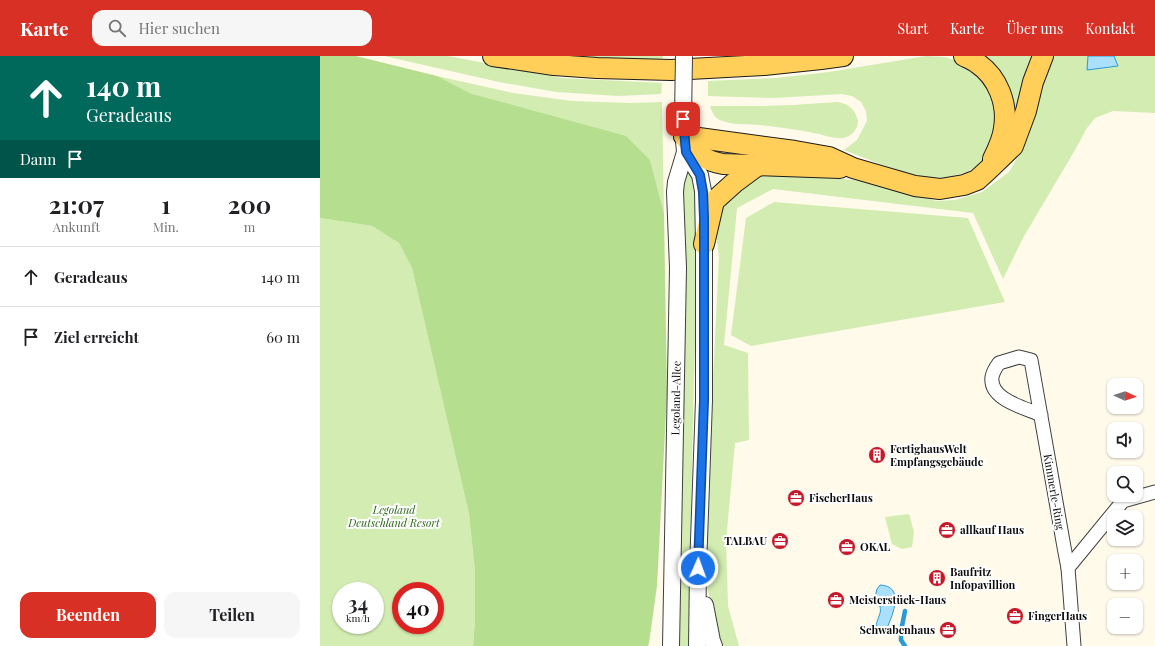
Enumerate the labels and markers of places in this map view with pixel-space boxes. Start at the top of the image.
pin [666,102,700,136]
place label: FertighausWelt Empfangsgebäude [890,441,984,469]
building icon: FertighausWelt Empfangsgebäude [867,445,887,465]
office icon: FischerHaus [786,488,806,508]
place label: FischerHaus [809,490,873,505]
office icon: allkauf Haus [937,520,957,540]
place label: allkauf Haus [960,522,1024,537]
office icon: TALBAU [770,531,790,551]
place label: TALBAU [724,533,767,548]
office icon: OKAL [837,537,857,557]
place label: OKAL [860,539,891,554]
place label: Baufritz Infopavillion [950,564,1016,592]
building icon: Baufritz Infopavillion [927,568,947,588]
office icon: Meisterstück-Haus [826,590,846,610]
place label: Meisterstück-Haus [849,592,946,607]
office icon: FingerHaus [1005,606,1025,626]
place label: FingerHaus [1028,608,1087,623]
office icon: Schwabenhaus [938,620,958,640]
place label: Schwabenhaus [860,622,935,637]

